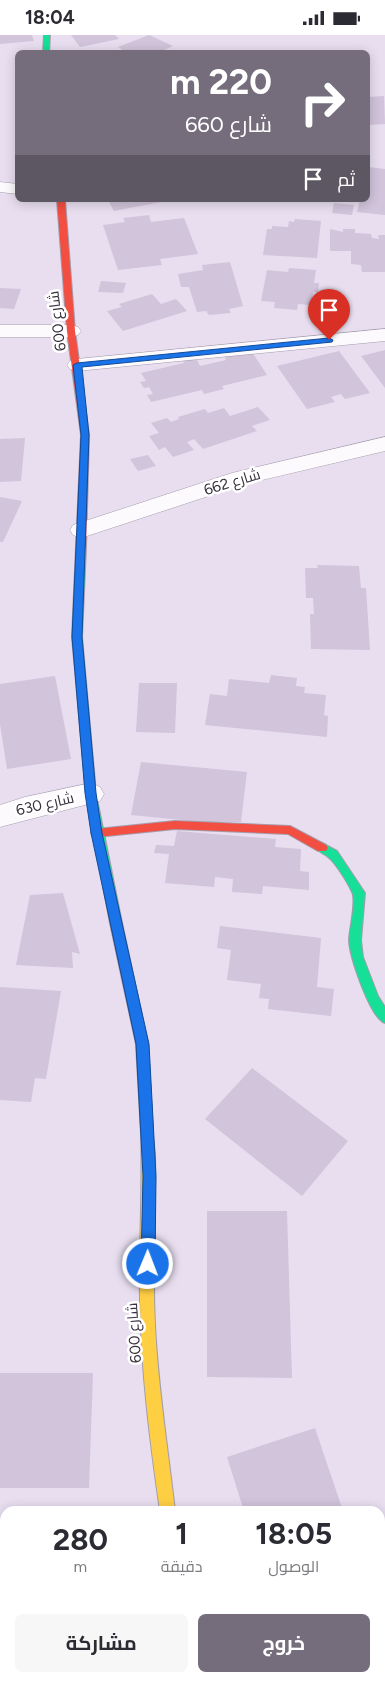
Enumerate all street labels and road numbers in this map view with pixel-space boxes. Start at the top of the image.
street label: شارع 600 [44,290,72,352]
street label: شارع 662 [202,465,263,501]
street label: شارع 630 [14,789,76,821]
street label: شارع 600 [123,1302,147,1364]

